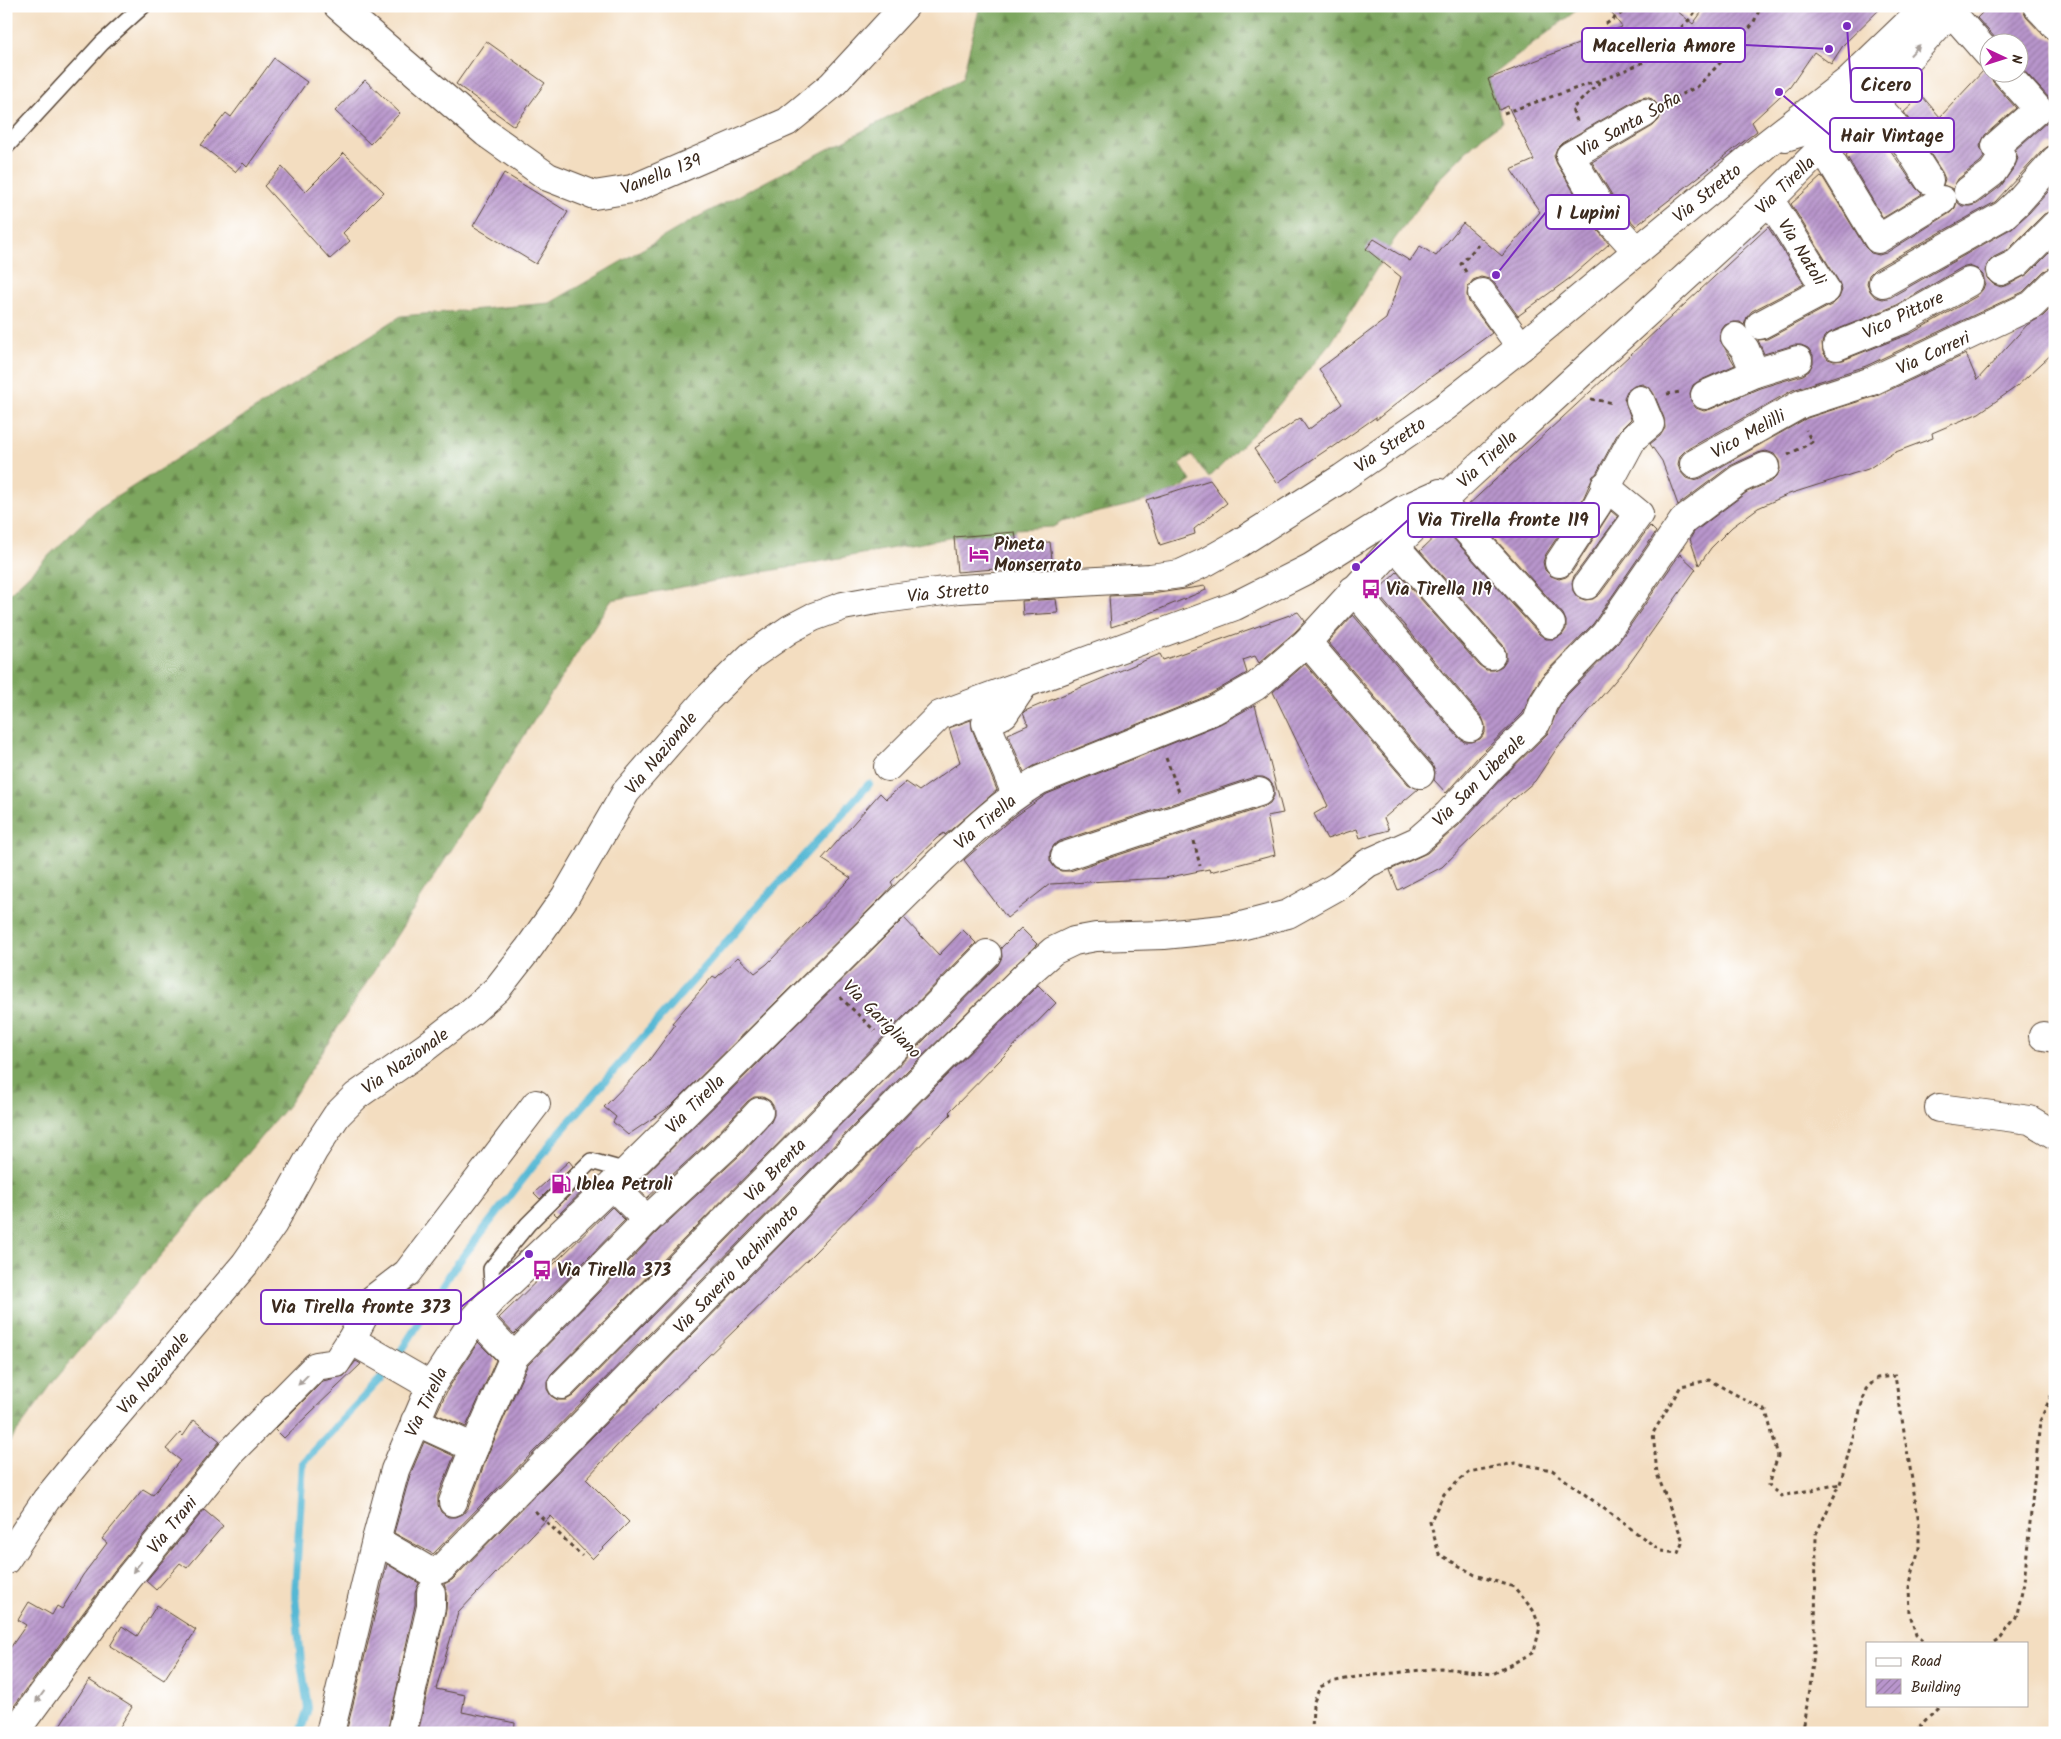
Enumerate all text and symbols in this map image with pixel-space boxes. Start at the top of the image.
callout: Macelleria Amore [1582,28,1745,62]
text: Macelleria Amore [1592,32,1736,62]
north arrow [1978,32,2028,82]
one-way arrow [1909,45,1921,57]
text: N [2005,54,2027,64]
callout: Cicero [1851,68,1922,102]
text: Cicero [1861,71,1912,101]
street label: Via Santa Sofia [1572,85,1687,166]
callout: Hair Vintage [1830,118,1954,152]
text: Hair Vintage [1840,122,1944,152]
street label: Vanella 139 [617,147,707,204]
street label: Via Tirella [1749,150,1823,222]
street label: Via Stretto [1667,157,1749,231]
callout: I Lupini [1546,195,1629,229]
text: I Lupini [1556,199,1621,229]
street label: Via Natoli [1769,214,1833,292]
street label: Vico Pittore [1858,284,1949,349]
street label: Via Correri [1892,324,1976,384]
street label: Vico Melilli [1706,403,1792,468]
street label: Via Stretto [1349,411,1433,482]
street label: Via Tirella [1451,424,1525,496]
callout: Via Tirella fronte 119 [1408,503,1599,537]
text: Via Tirella fronte 119 [1417,506,1589,536]
place label: Pineta Monserrato [994,531,1082,581]
hotel icon: Pineta Monserrato [968,543,990,565]
street label: Via Stretto [906,575,991,612]
place label: Via Tirella 119 [1386,576,1492,605]
bus stop icon: Via Tirella 119 [1360,578,1382,600]
street label: Via Nazionale [619,706,706,802]
street label: Via San Liberale [1426,727,1534,835]
street label: Via Tirella [948,788,1024,858]
street label: Via Garigliano [834,974,927,1067]
street label: Via Nazionale [356,1021,456,1103]
street label: Via Tirella [659,1068,733,1142]
street label: Via Brenta [738,1132,814,1210]
place label: Iblea Petroli [576,1171,673,1200]
fuel station icon: Iblea Petroli [550,1173,572,1195]
street label: Via Saverio Iachininoto [667,1198,807,1342]
place label: Via Tirella 373 [557,1257,671,1286]
bus stop icon: Via Tirella 373 [531,1259,553,1281]
callout: Via Tirella fronte 373 [261,1290,461,1324]
text: Via Tirella fronte 373 [271,1293,451,1323]
street label: Via Nazionale [111,1326,198,1422]
street label: Via Tirella [398,1363,457,1443]
one-way arrow [297,1374,309,1386]
street label: Via Trani [141,1490,206,1561]
one-way arrow [132,1560,143,1573]
legend [1866,1642,2028,1706]
text: Road [1911,1650,1942,1674]
text: Building [1911,1676,1961,1700]
one-way arrow [35,1690,45,1704]

